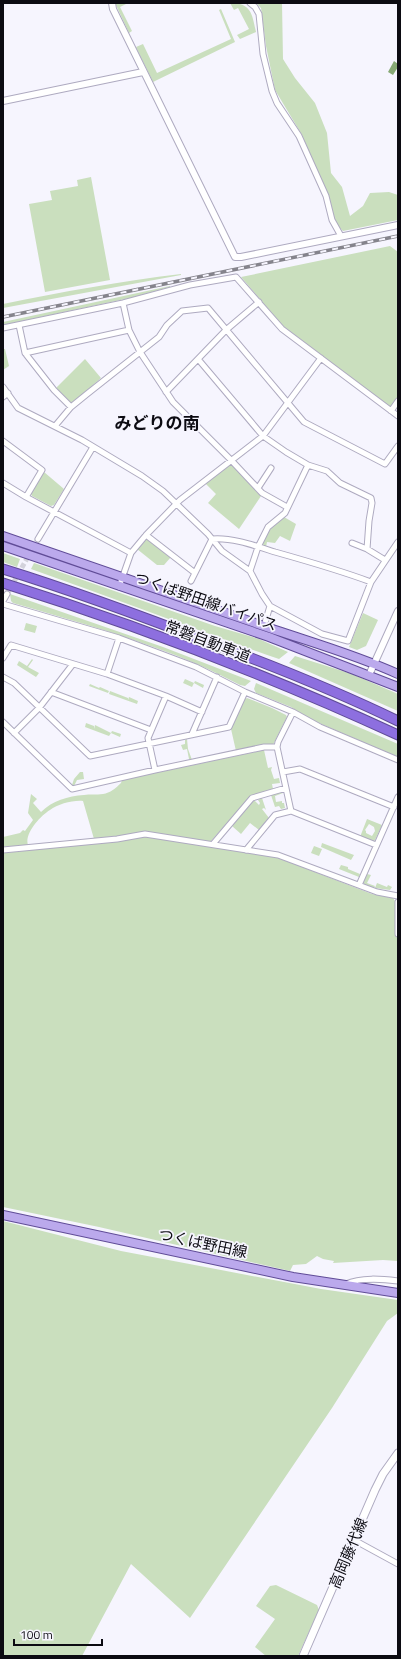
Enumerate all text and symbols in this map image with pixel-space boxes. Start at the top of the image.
district label: みどりの南 [115,410,200,436]
street label: つくば野田線バイパス [131,566,281,636]
street label: 常磐自動車道 [162,614,254,668]
street label: つくば野田線 [157,1222,249,1264]
street label: 高岡藤代線 [323,1514,373,1592]
scale bar [14,1621,102,1647]
text: 100 m [20,1625,53,1644]

